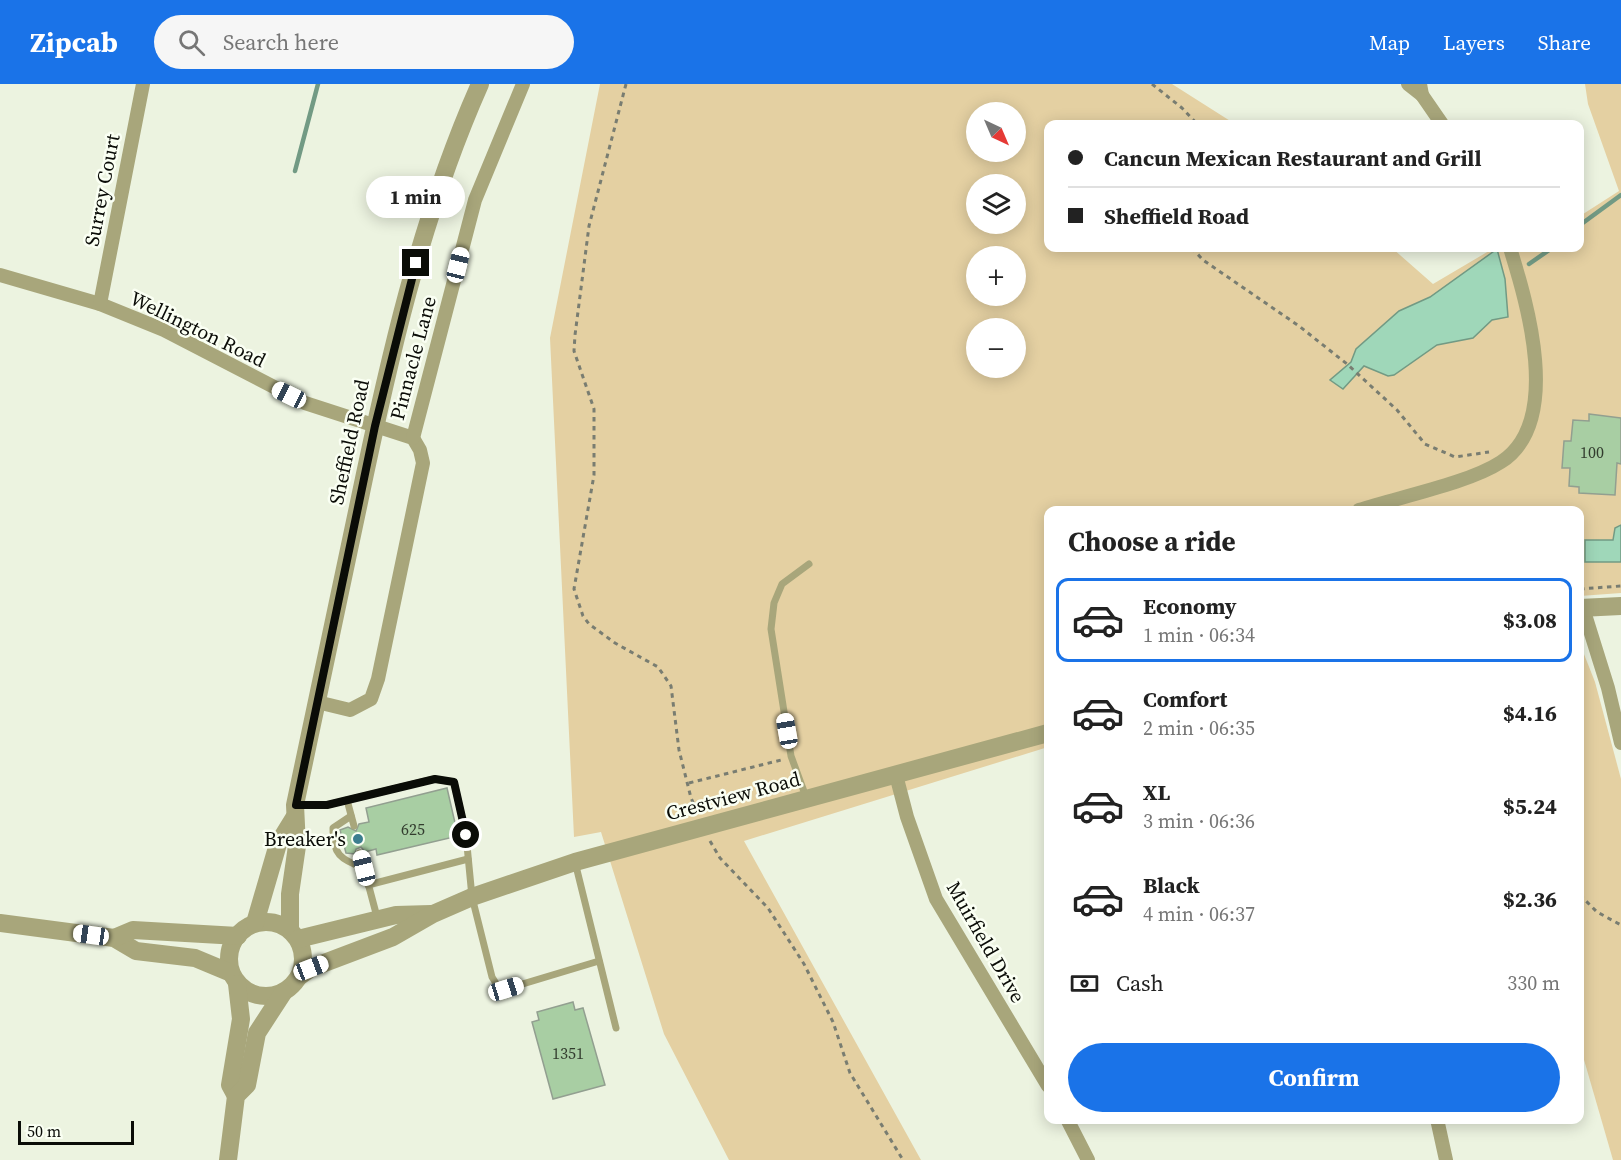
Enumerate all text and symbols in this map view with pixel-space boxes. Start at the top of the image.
search box [154,15,574,69]
text: Zipcab [30,23,118,61]
icon: search [175,26,208,59]
text: Search here [223,27,339,57]
text: Map [1369,28,1410,57]
text: Layers [1443,28,1505,57]
text: Share [1538,28,1591,57]
north arrow [966,102,1026,162]
map controls [966,102,1026,378]
street label: Surrey Court [77,131,127,248]
text: Cancun Mexican Restaurant and Grill [1104,143,1482,173]
button: layers [966,174,1026,234]
callout: 1 min [366,176,466,218]
text: 1 min [390,183,441,211]
text: Sheffield Road [1104,201,1249,231]
car [445,245,471,285]
button: + [966,246,1026,306]
route end [402,249,429,276]
street label: Wellington Road [125,284,271,374]
street label: Pinnacle Lane [383,293,443,423]
button: − [966,318,1026,378]
street label: Sheffield Road [322,376,376,507]
car [269,379,309,411]
house number: 100 [1580,441,1604,463]
text: Choose a ride [1068,523,1236,560]
text: Economy [1143,591,1237,621]
icon: car [1071,593,1125,647]
text: $3.08 [1503,605,1557,635]
text: 1 min · 06:34 [1143,621,1255,649]
text: Comfort [1143,684,1227,714]
icon: car [1071,686,1125,740]
text: $4.16 [1503,698,1557,728]
car [775,712,799,750]
text: 2 min · 06:35 [1143,714,1255,742]
street label: Crestview Road [663,764,804,827]
text: XL [1143,777,1170,807]
icon: car [1071,779,1125,833]
text: $5.24 [1503,791,1557,821]
text: 3 min · 06:36 [1143,807,1255,835]
house number: 625 [401,818,425,840]
route start [452,821,479,848]
place label: Breaker's [264,825,346,853]
marker: Breaker's [351,832,365,846]
car [351,848,377,888]
text: Black [1143,870,1200,900]
icon: car [1071,872,1125,926]
street label: Muirfield Drive [940,876,1032,1008]
text: $2.36 [1503,884,1557,914]
text: 4 min · 06:37 [1143,900,1255,928]
car [72,924,110,946]
car [291,953,331,983]
icon: cash [1068,967,1101,1000]
text: Cash [1116,968,1164,998]
text: 330 m [1507,969,1560,997]
car [486,975,526,1003]
house number: 1351 [552,1042,584,1064]
button: Confirm [1068,1043,1560,1112]
scale bar [18,1118,134,1146]
text: 50 m [27,1120,61,1142]

